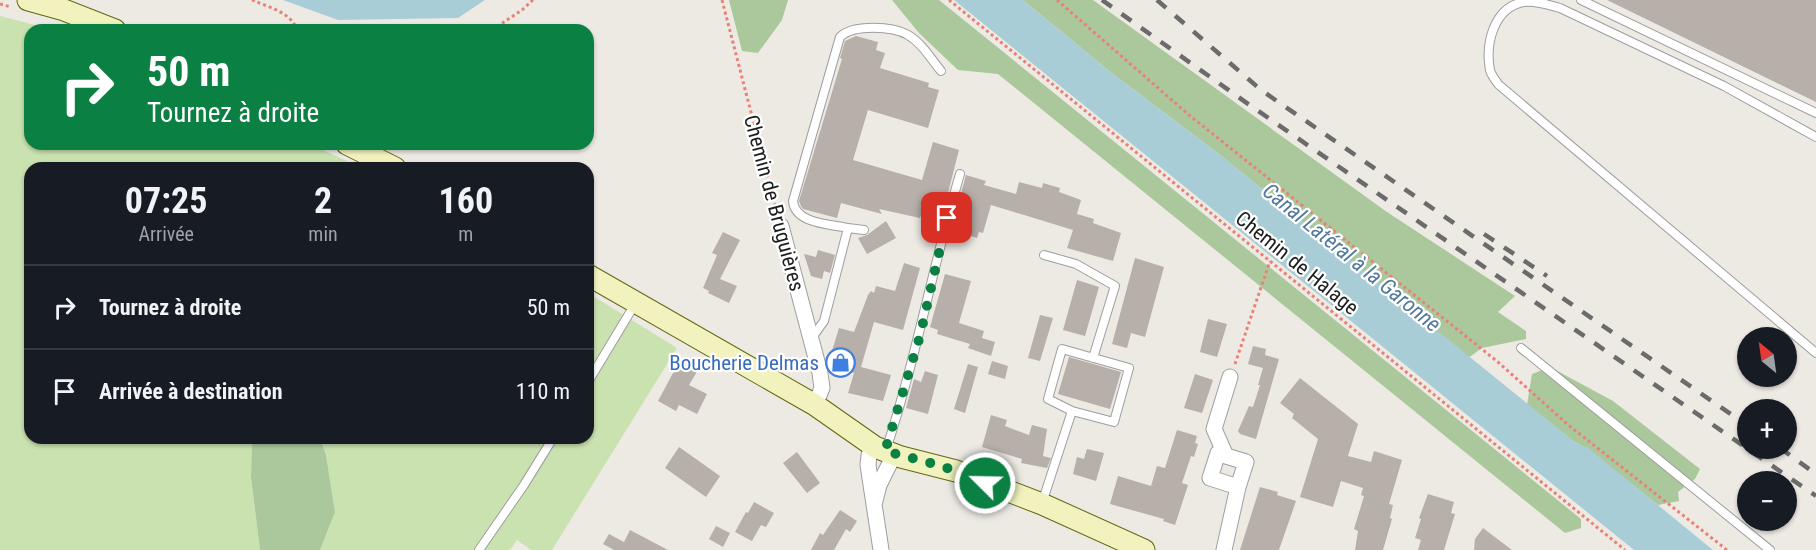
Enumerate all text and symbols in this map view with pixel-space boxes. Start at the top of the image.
text: 50 m [147,47,230,96]
icon: right [48,48,126,126]
text: Tournez à droite [147,97,319,129]
street label: Chemin de Bruguières [739,112,809,294]
water label: Canal Latéral à la Garonne [1258,178,1446,337]
text: 07:25 [125,180,207,222]
text: 2 [314,180,332,222]
text: 160 [439,180,493,222]
pin [921,192,972,243]
icon: arrive [930,201,963,234]
street label: Chemin de Halage [1231,206,1363,320]
text: Arrivée [138,222,194,246]
text: min [308,222,338,246]
text: m [458,222,473,246]
icon: right [48,291,81,324]
text: Tournez à droite [99,295,241,320]
text: 50 m [527,295,570,320]
north arrow [1737,327,1797,387]
map controls [1737,327,1797,531]
shop icon: Boucherie Delmas [824,347,856,379]
place label: Boucherie Delmas [669,351,819,375]
icon: arrive [48,375,81,408]
text: Arrivée à destination [99,379,283,404]
text: 110 m [516,379,570,404]
button: + [1737,399,1797,459]
position arrow [953,451,1017,515]
button: − [1737,471,1797,531]

